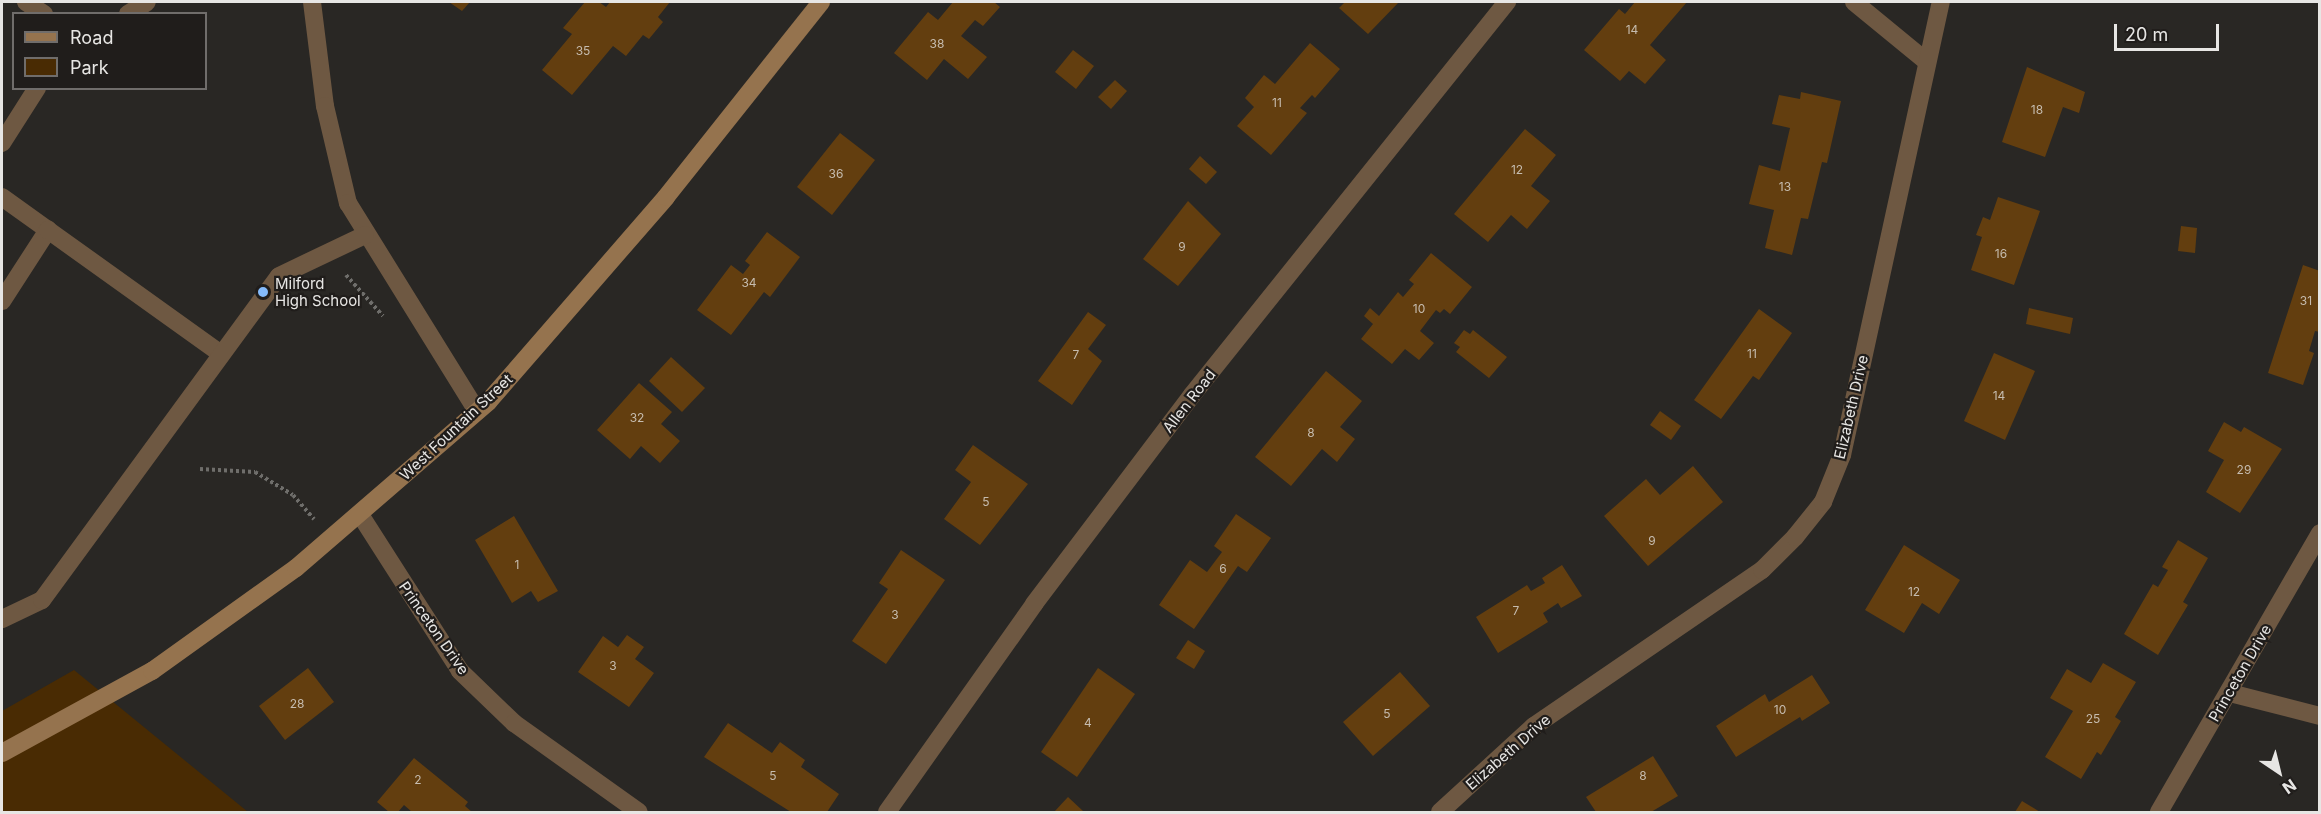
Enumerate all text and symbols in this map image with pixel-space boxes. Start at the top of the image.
legend [12,12,207,90]
scale bar [2117,12,2222,50]
house number: 14 [1626,23,1638,37]
text: 20 m [2125,24,2168,45]
text: Road [70,27,113,48]
house number: 38 [930,37,944,51]
house number: 35 [576,44,590,58]
text: Park [70,57,109,78]
house number: 11 [1272,96,1282,110]
house number: 18 [2031,103,2043,117]
house number: 12 [1511,163,1523,177]
house number: 36 [829,167,843,181]
house number: 13 [1779,180,1791,194]
house number: 9 [1178,240,1186,254]
house number: 16 [1995,247,2007,261]
place label: Milford High School [275,274,361,309]
house number: 34 [741,276,757,290]
marker: Milford High School [256,285,270,299]
house number: 31 [2300,294,2312,308]
house number: 10 [1413,302,1425,316]
house number: 11 [1747,347,1757,361]
house number: 7 [1073,348,1079,362]
street label: Elizabeth Drive [1830,353,1872,461]
street label: Allen Road [1159,366,1219,436]
street label: West Fountain Street [396,370,516,484]
house number: 14 [1993,389,2005,403]
house number: 32 [630,411,644,425]
house number: 8 [1307,426,1315,440]
house number: 29 [2237,463,2251,477]
house number: 5 [982,495,990,509]
house number: 9 [1648,534,1656,548]
house number: 1 [515,558,519,572]
house number: 6 [1219,562,1227,576]
street label: Princeton Drive [395,578,473,678]
house number: 12 [1908,585,1920,599]
house number: 7 [1513,604,1519,618]
house number: 3 [891,608,899,622]
street label: Princeton Drive [2205,621,2275,725]
house number: 3 [609,659,617,673]
house number: 28 [290,697,304,711]
house number: 10 [1774,703,1786,717]
house number: 5 [1383,707,1391,721]
street label: Elizabeth Drive [1462,710,1554,794]
house number: 25 [2086,712,2100,726]
house number: 4 [1084,716,1092,730]
north arrow [2249,742,2309,802]
house number: 5 [769,769,777,783]
house number: 8 [1639,769,1647,783]
house number: 2 [414,773,422,787]
text: N [2279,775,2300,798]

